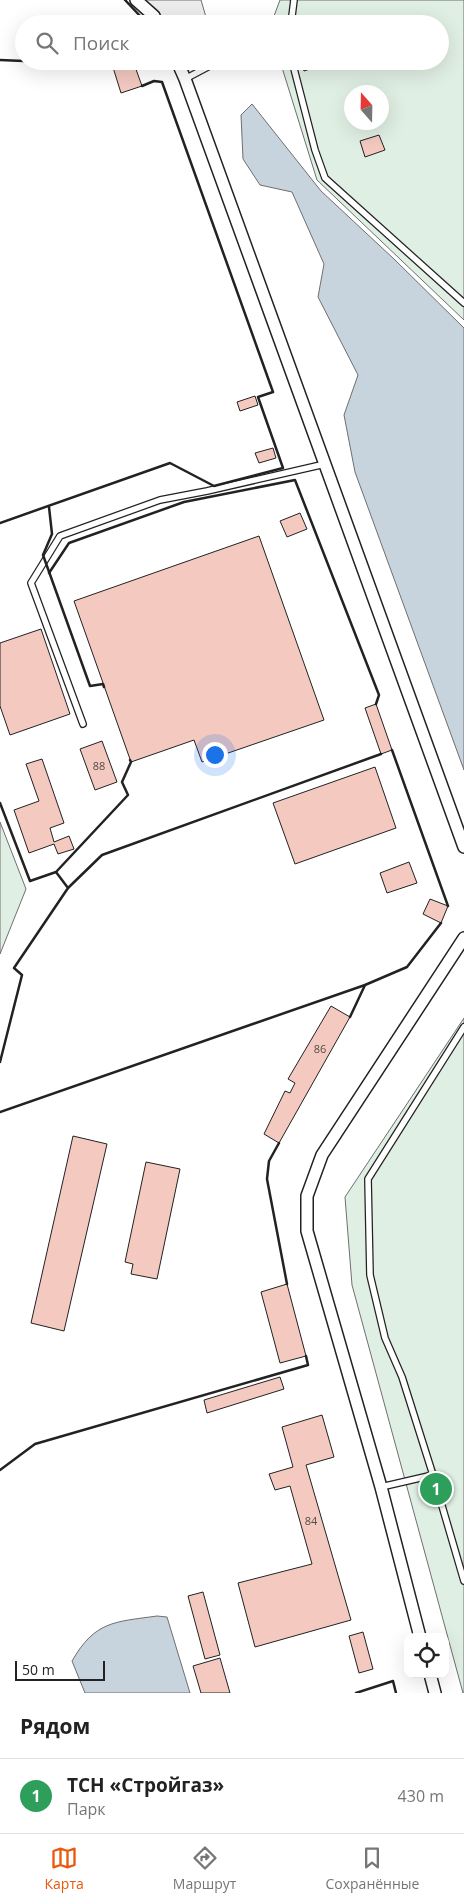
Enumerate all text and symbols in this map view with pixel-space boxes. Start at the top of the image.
search box [15,15,449,70]
icon: search [33,29,61,57]
text: Поиск [73,30,129,56]
north arrow [344,85,389,130]
your location [202,742,228,768]
house number: 88 [93,758,105,773]
house number: 86 [314,1041,326,1056]
pin: 1 [420,1470,452,1508]
house number: 84 [305,1513,318,1528]
map controls [404,1633,449,1678]
button: locate [404,1633,449,1678]
scale bar [15,1658,105,1681]
text: 50 m [22,1660,55,1679]
text: Рядом [20,1712,90,1740]
text: ТСН «Стройгаз» [67,1772,224,1798]
text: 1 [31,1785,41,1807]
text: 430 m [398,1785,444,1807]
text: Парк [67,1798,106,1820]
tab: Карта [45,1844,84,1893]
tab: Маршрут [173,1844,236,1893]
tab: Сохранённые [325,1844,419,1893]

